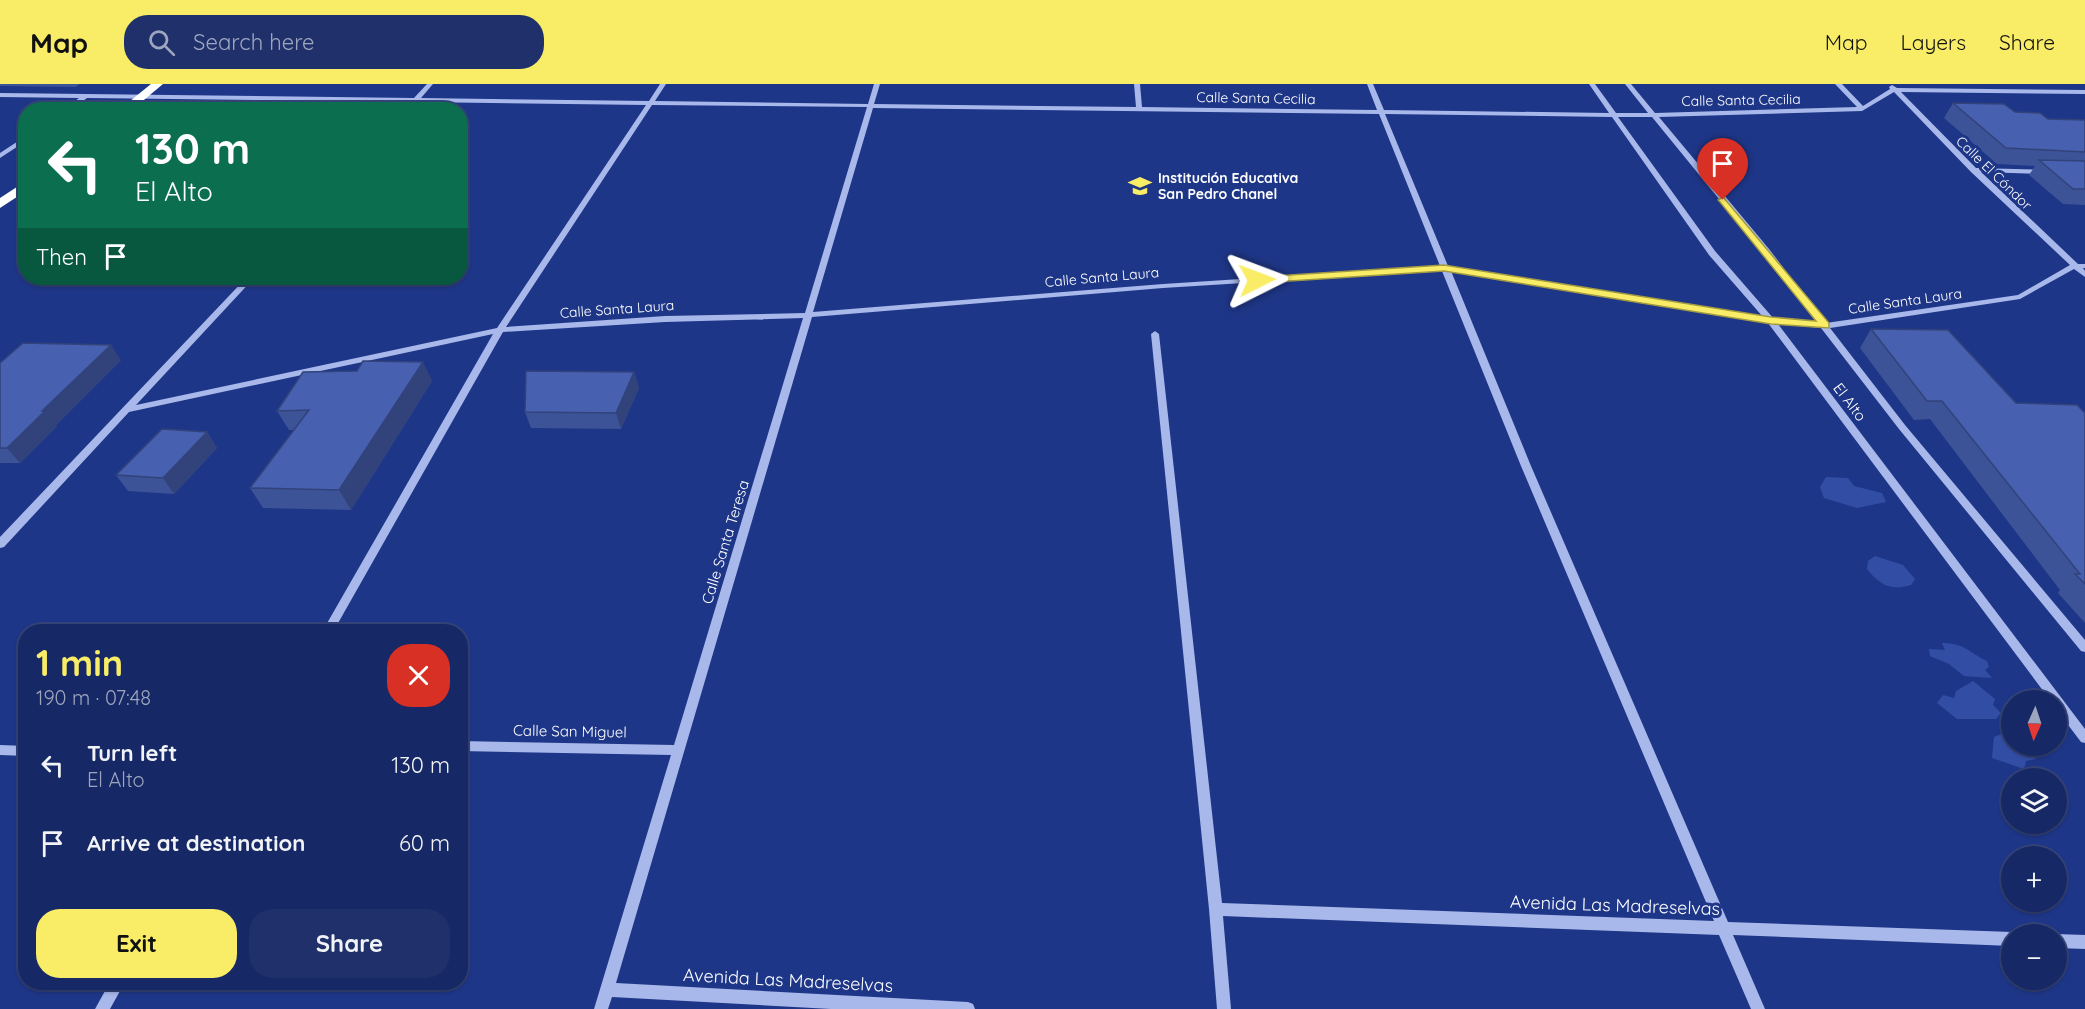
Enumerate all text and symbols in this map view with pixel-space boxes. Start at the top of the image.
search box [124,15,544,69]
text: Map [30,25,88,60]
icon: search [145,26,178,59]
text: Search here [193,28,315,56]
text: Map [1825,29,1868,55]
text: Layers [1901,29,1966,55]
text: Share [1999,29,2055,55]
street label: Calle Santa Cecilia [1196,88,1316,108]
street label: Calle Santa Cecilia [1681,90,1801,110]
text: 130 m [135,122,250,175]
icon: left [36,126,114,204]
street label: Calle El Cóndor [1952,132,2036,214]
pin [1697,138,1748,200]
icon: arrive [1706,147,1739,180]
place label: Institución Educativa San Pedro Chanel [1158,169,1298,203]
school or university icon: Institución Educativa San Pedro Chanel [1127,173,1153,199]
text: El Alto [135,174,213,208]
icon: arrive [99,240,132,273]
text: Then [36,243,87,271]
position arrow [1225,248,1289,312]
street label: Calle Santa Laura [1044,263,1160,291]
street label: Calle Santa Laura [1847,284,1963,318]
street label: Calle Santa Laura [559,296,675,322]
street label: El Alto [1829,379,1871,425]
street label: Calle Santa Teresa [697,478,753,606]
text: 1 min [36,640,123,685]
button: close [387,644,450,707]
text: 190 m · 07:48 [36,685,151,710]
north arrow [2001,690,2067,756]
map controls [2001,690,2067,990]
street label: Calle San Miguel [513,721,627,741]
text: Turn left [87,739,177,767]
icon: left [36,749,69,782]
text: 130 m [391,751,450,779]
text: El Alto [87,767,145,792]
button: layers [2001,768,2067,834]
icon: arrive [36,827,69,860]
text: Arrive at destination [87,829,305,857]
text: 60 m [399,829,450,857]
button: + [2001,846,2067,912]
street label: Avenida Las Madreselvas [1510,890,1720,920]
button: Exit [36,909,237,978]
button: Share [249,909,450,978]
button: − [2001,924,2067,990]
street label: Avenida Las Madreselvas [682,963,894,997]

